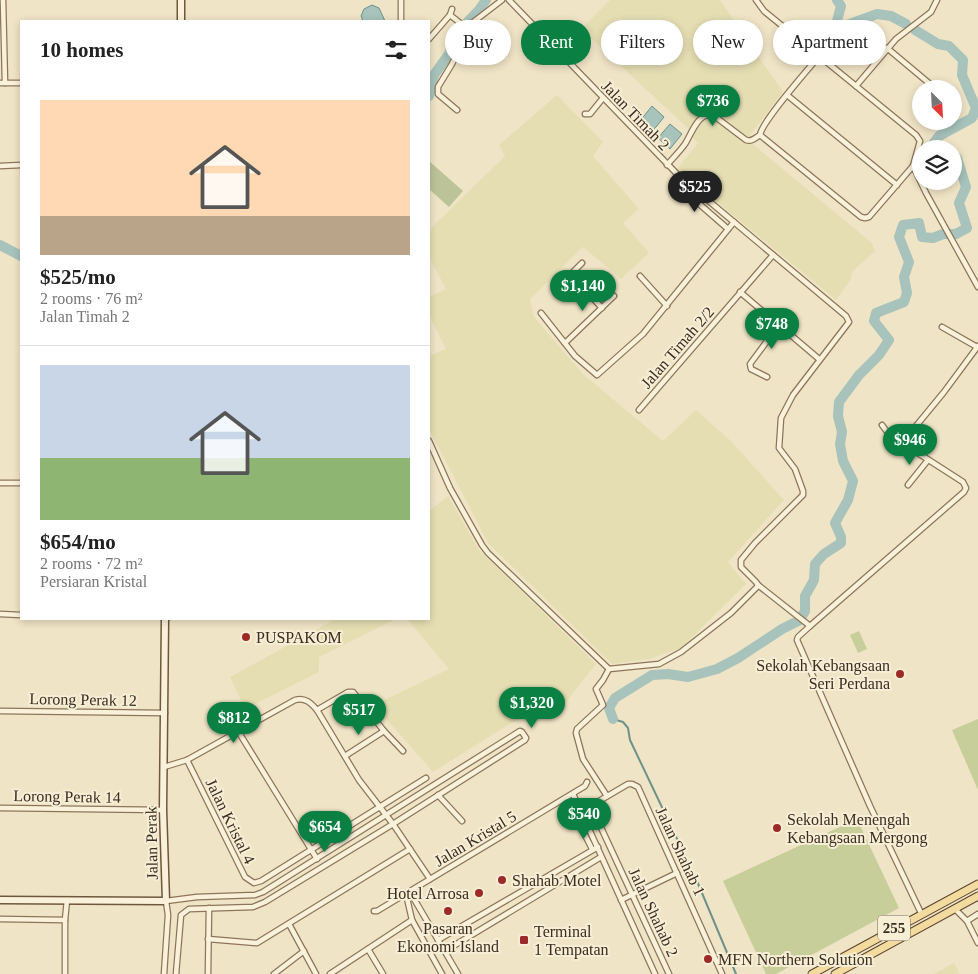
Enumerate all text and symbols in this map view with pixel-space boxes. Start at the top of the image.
chip: Buy [445,20,511,65]
chip: Rent [521,20,591,65]
chip: Filters [601,20,683,65]
chip: New [693,20,763,65]
chip: Apartment [773,20,886,65]
icon: filters [382,36,410,64]
text: 10 homes [40,38,123,62]
street label: Jalan Timah 2 [598,77,673,154]
north arrow [912,80,962,130]
map controls [912,80,962,190]
pin: $736 [683,84,743,127]
text: $736 [697,92,729,109]
icon: home [180,132,270,222]
button: layers [912,140,962,190]
pin: $525 [665,170,725,213]
text: $525 [679,178,711,195]
text: $525/mo [40,265,116,289]
pin: $1,140 [542,270,624,312]
text: $1,140 [561,277,605,294]
text: 2 rooms · 76 m² [40,290,143,307]
street label: Jalan Timah 2/2 [637,303,717,391]
text: Jalan Timah 2 [40,308,130,325]
pin: $748 [742,308,802,350]
text: $748 [756,315,788,332]
icon: home [180,398,270,488]
pin: $946 [880,424,940,466]
text: $946 [894,431,926,448]
text: $654/mo [40,530,116,554]
text: 2 rooms · 72 m² [40,555,143,572]
text: Persiaran Kristal [40,573,147,590]
place label: PUSPAKOM [256,629,342,646]
marker: PUSPAKOM [240,631,252,643]
place label: Sekolah Kebangsaan Seri Perdana [756,657,890,692]
marker: Sekolah Kebangsaan Seri Perdana [894,668,906,680]
pin: $1,320 [491,686,573,729]
street label: Lorong Perak 12 [29,690,137,710]
pin: $517 [329,694,389,736]
text: $1,320 [510,694,554,711]
text: $517 [343,701,375,718]
pin: $812 [204,702,264,744]
text: $812 [218,709,250,726]
street label: Jalan Kristal 4 [203,776,258,866]
street label: Lorong Perak 14 [13,787,121,807]
pin: $540 [554,798,614,840]
street label: Jalan Shahab 1 [653,804,709,898]
text: $540 [568,805,600,822]
street label: Jalan Perak [142,806,161,880]
street label: Jalan Kristal 5 [431,807,519,870]
pin: $654 [295,810,355,853]
place label: Sekolah Menengah Kebangsaan Mergong [787,811,928,847]
text: $654 [309,818,341,835]
marker: Sekolah Menengah Kebangsaan Mergong [771,822,783,834]
street label: Jalan Shahab 2 [626,865,682,959]
place label: Shahab Motel [512,872,602,889]
marker: Shahab Motel [496,874,508,886]
place label: Hotel Arrosa [387,885,469,902]
marker: Hotel Arrosa [473,887,485,899]
marker: Pasaran Ekonomi Island [442,905,454,917]
road number: 255 [878,916,910,940]
place label: Pasaran Ekonomi Island [397,920,499,955]
place label: Terminal 1 Tempatan [534,923,609,959]
marker: Terminal 1 Tempatan [518,934,530,946]
place label: MFN Northern Solution [718,951,873,968]
marker: MFN Northern Solution [702,953,714,965]

